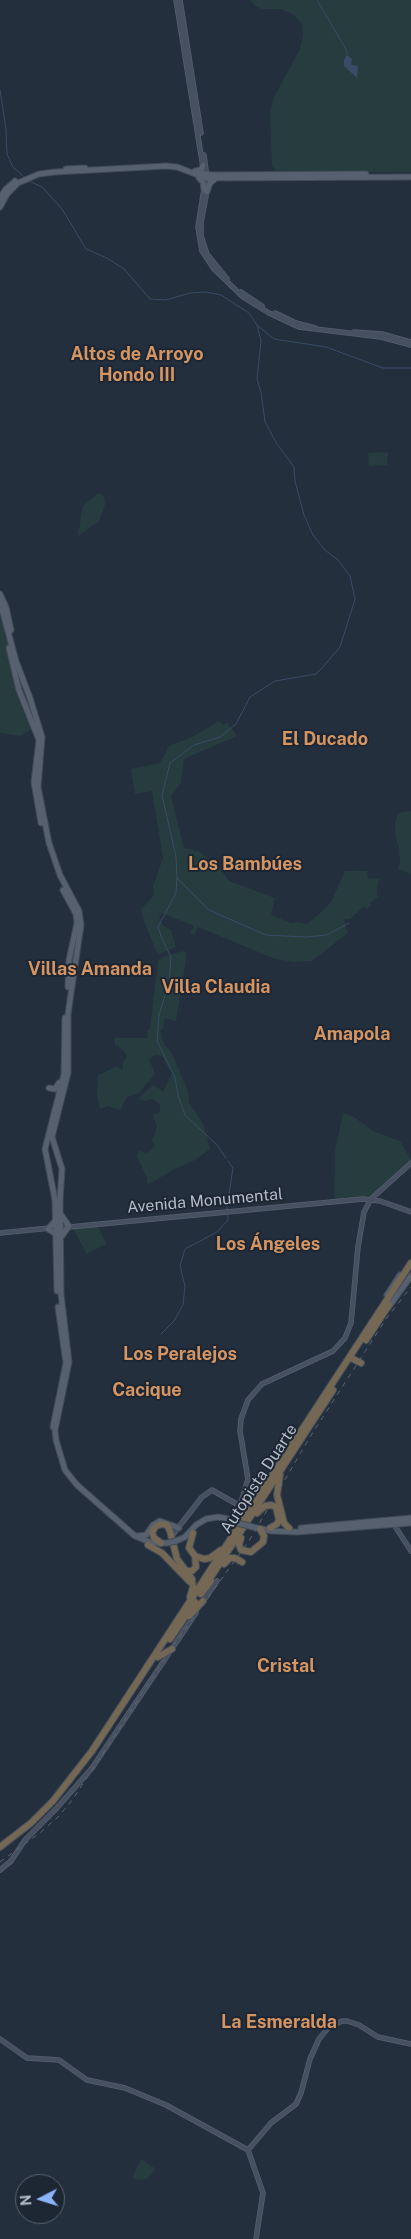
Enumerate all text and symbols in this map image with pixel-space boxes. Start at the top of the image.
district label: Altos de Arroyo Hondo III [70,343,204,386]
district label: El Ducado [282,728,368,750]
district label: Los Bambúes [188,853,302,875]
district label: Villas Amanda [28,958,152,980]
district label: Villa Claudia [162,976,270,998]
district label: Amapola [314,1023,390,1045]
street label: Avenida Monumental [126,1185,284,1217]
district label: Los Ángeles [216,1233,320,1255]
district label: Los Peralejos [123,1343,237,1365]
district label: Cacique [112,1379,182,1401]
street label: Autopista Duarte [217,1421,301,1537]
district label: Cristal [257,1655,315,1677]
district label: La Esmeralda [221,2011,337,2033]
north arrow [15,2174,65,2224]
text: N [18,2194,35,2206]

